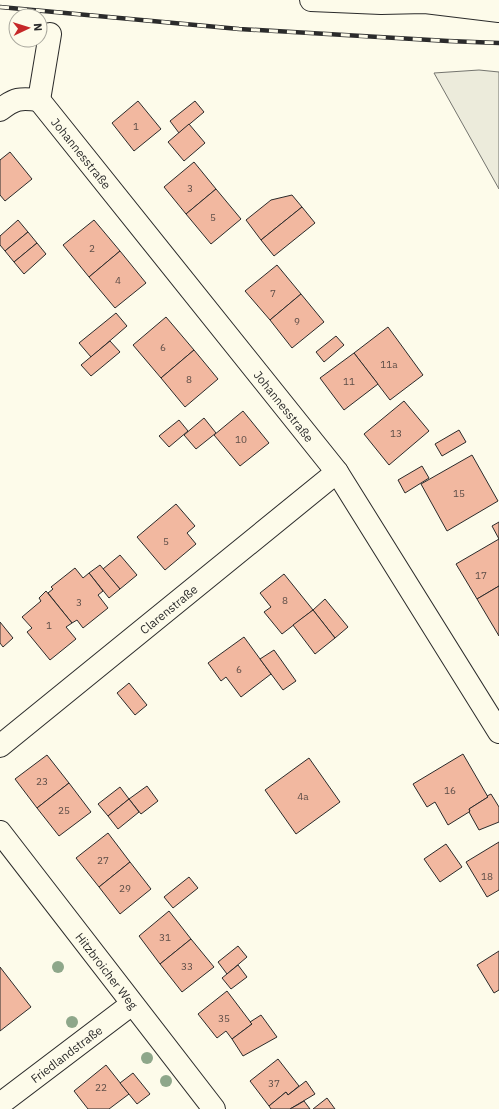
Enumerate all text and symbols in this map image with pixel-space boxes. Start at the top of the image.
north arrow [8,8,48,48]
text: N [31,23,45,32]
street label: Johannesstraße [48,114,115,192]
house number: 1 [133,120,139,133]
house number: 3 [187,182,193,195]
house number: 5 [210,211,216,224]
house number: 2 [89,242,95,255]
house number: 4 [115,274,121,287]
house number: 7 [270,287,276,300]
house number: 9 [294,315,300,328]
house number: 6 [160,341,166,354]
house number: 11a [380,358,398,371]
street label: Johannesstraße [251,367,317,445]
house number: 8 [186,373,192,386]
house number: 11 [343,375,355,388]
house number: 13 [390,427,402,440]
house number: 10 [235,433,247,446]
house number: 15 [453,487,465,500]
house number: 5 [163,535,169,548]
house number: 17 [475,569,487,582]
street label: Clarenstraße [136,581,201,637]
house number: 8 [282,594,288,607]
house number: 3 [76,596,82,609]
house number: 1 [46,619,52,632]
house number: 6 [236,663,242,676]
house number: 23 [36,775,48,788]
house number: 16 [444,784,456,797]
house number: 4a [297,790,309,803]
house number: 25 [58,804,70,817]
house number: 27 [97,854,109,867]
house number: 18 [481,870,493,883]
house number: 29 [119,882,131,895]
street label: Hitzbroicher Weg [73,929,142,1012]
house number: 31 [159,931,171,944]
house number: 33 [181,960,193,973]
house number: 35 [218,1012,230,1025]
street label: Friedlandstraße [27,1022,105,1086]
house number: 37 [268,1077,280,1090]
house number: 22 [95,1081,107,1094]

